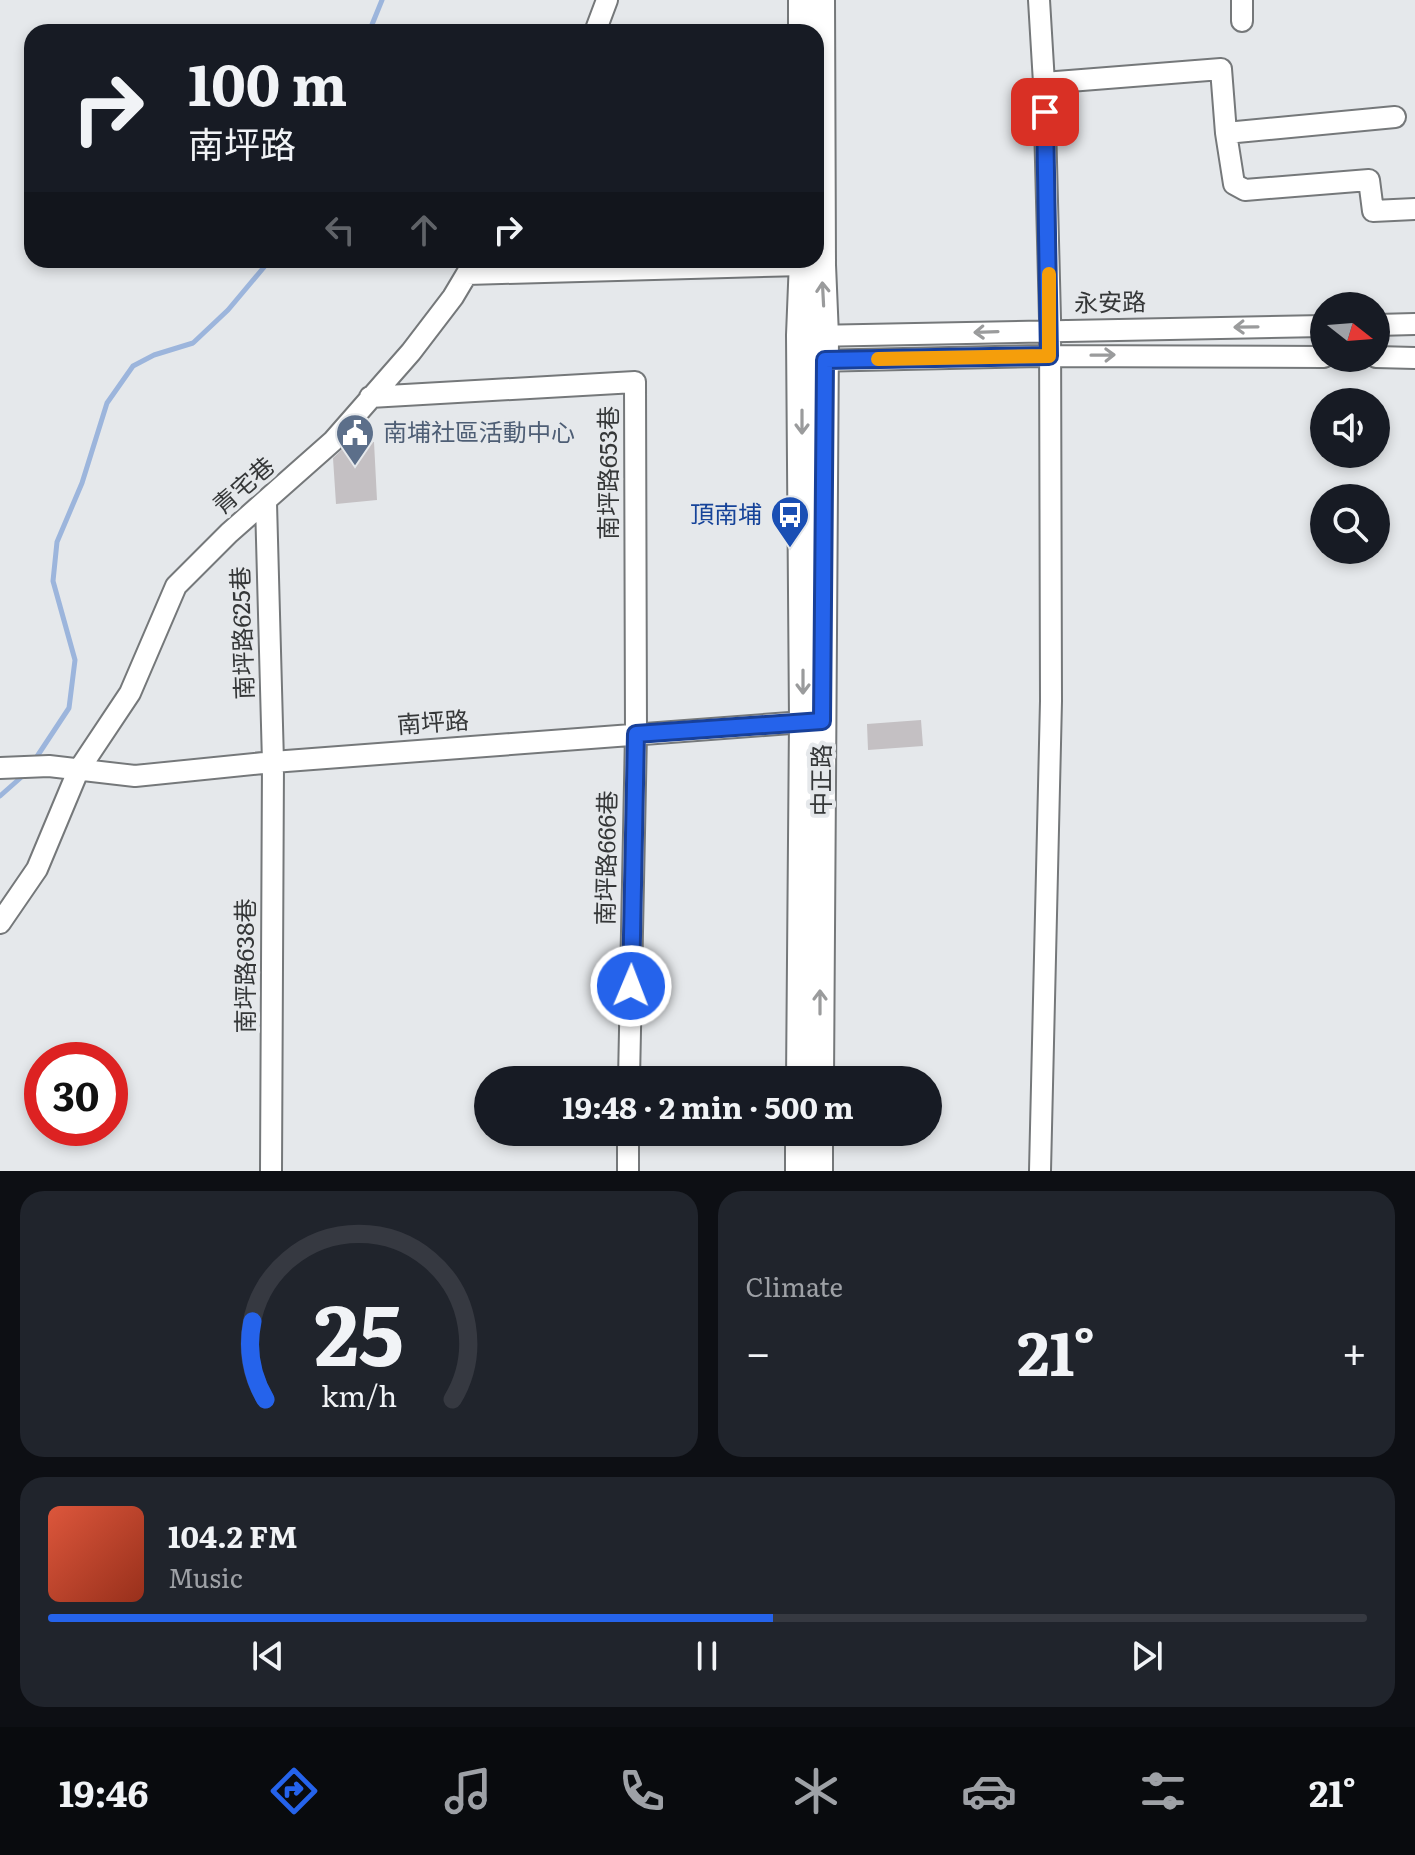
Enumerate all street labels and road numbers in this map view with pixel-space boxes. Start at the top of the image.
street label: 永安路 [1074,282,1146,319]
street label: 南坪路653巷 [589,406,624,540]
street label: 青宅巷 [204,447,281,521]
street label: 南坪路625巷 [221,566,260,700]
street label: 南坪路 [396,701,470,740]
street label: 中正路 [802,744,837,816]
street label: 南坪路666巷 [586,790,623,926]
street label: 南坪路638巷 [226,898,261,1034]

